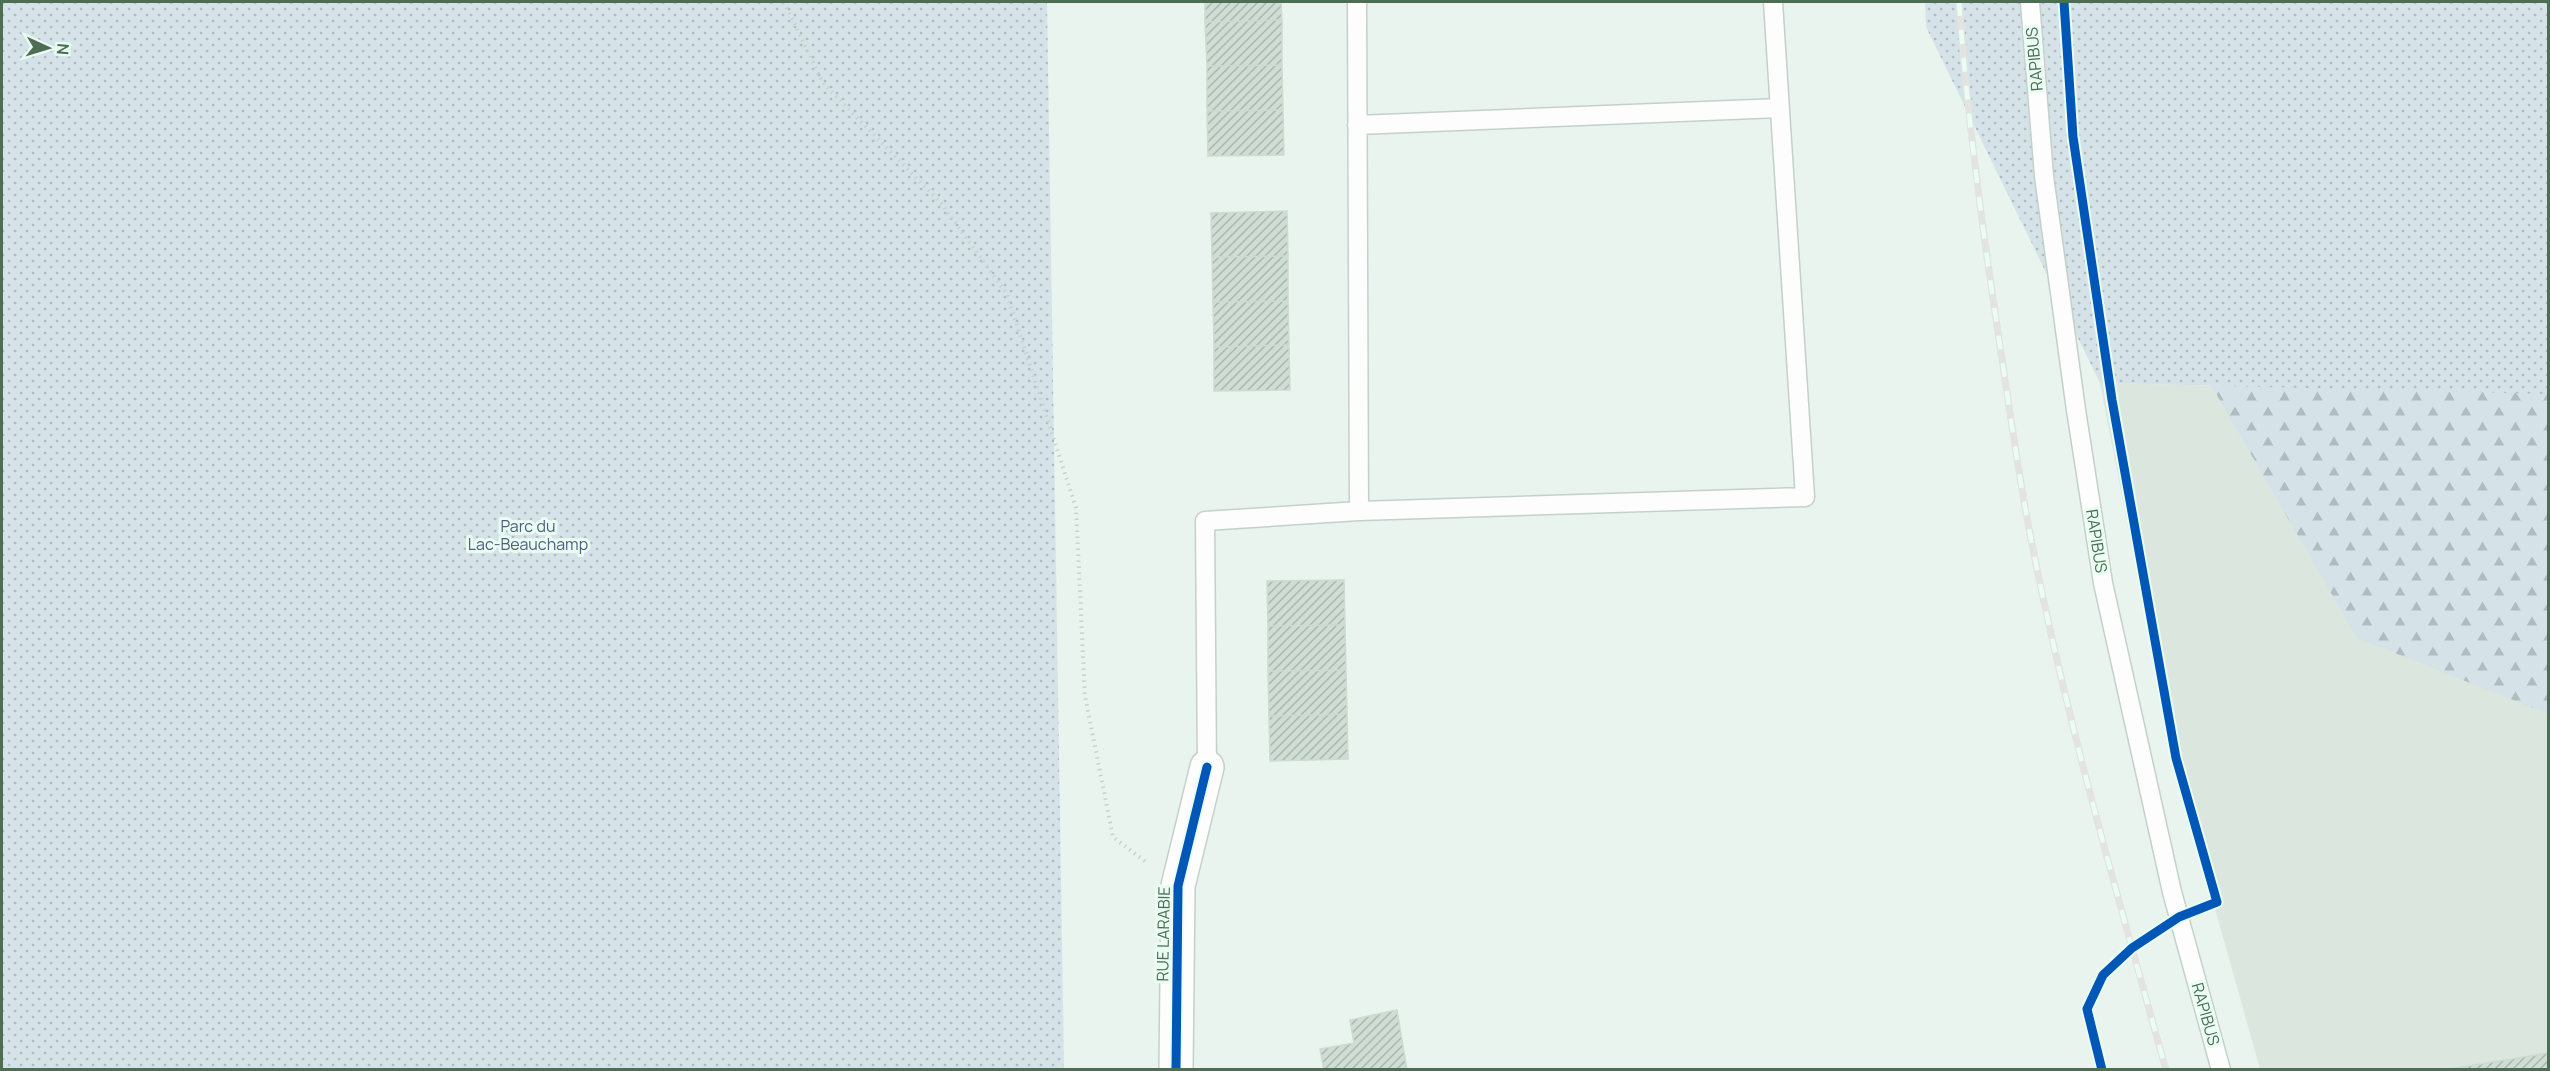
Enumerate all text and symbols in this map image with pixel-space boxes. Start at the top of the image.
north arrow [18,18,78,78]
street label: RAPIBUS [2020,26,2048,92]
text: N [52,43,74,56]
street label: RAPIBUS [2081,508,2113,574]
park label: Parc du Lac-Beauchamp [468,515,588,555]
street label: RUE LARABIE [1151,886,1175,982]
street label: RAPIBUS [2187,980,2225,1048]

